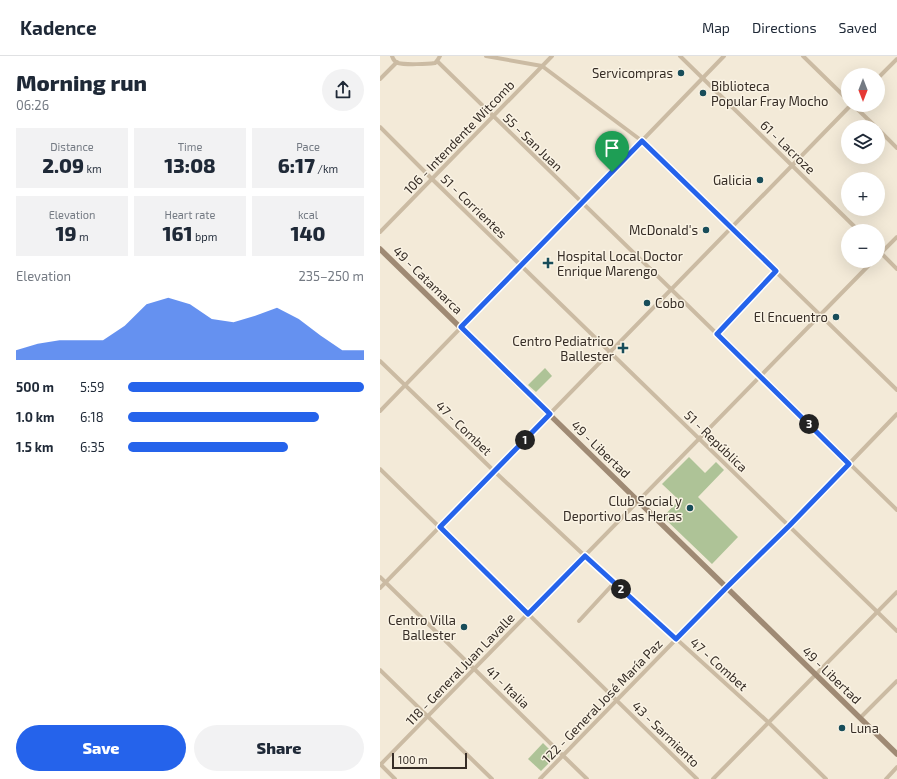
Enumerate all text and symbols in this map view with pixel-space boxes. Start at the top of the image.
text: Kadence [20,16,97,39]
text: Map [702,19,730,36]
text: Directions [752,19,817,36]
text: Saved [839,19,877,36]
place label: Servicompras [592,65,673,81]
marker: Servicompras [676,68,686,78]
north arrow [841,68,885,112]
map controls [841,68,885,268]
text: Morning run [16,69,147,95]
button: share [322,69,364,111]
street label: 106 - Intendente Witcomb [400,77,518,197]
place label: Biblioteca Popular Fray Mocho [711,78,828,109]
marker: Biblioteca Popular Fray Mocho [698,88,708,98]
text: 06:26 [16,97,49,113]
street label: 55 - San Juan [500,110,566,174]
street label: 61 - Lacroze [757,117,819,177]
button: layers [841,120,885,164]
pin [595,131,629,172]
icon: arrive [601,137,623,159]
text: Distance [50,140,94,153]
text: Time [178,140,202,153]
text: Pace [296,140,320,153]
text: 2.09 [42,153,84,177]
text: 13:08 [164,153,216,177]
text: 6:17 [278,153,315,177]
text: km [84,162,102,175]
text: /km [315,162,338,175]
street label: 51 - Corrientes [438,171,510,241]
place label: Galicia [713,172,752,188]
button: + [841,172,885,216]
marker: Galicia [755,175,765,185]
text: Elevation [49,208,95,221]
text: Heart rate [165,208,215,221]
text: kcal [298,208,318,221]
text: 19 [55,221,76,245]
text: 161 [163,221,193,245]
text: 140 [291,221,325,245]
place label: McDonald's [629,222,698,238]
button: − [841,224,885,268]
marker: McDonald's [701,225,711,235]
text: m [76,230,89,243]
text: bpm [193,230,217,243]
street label: 49 - Catamarca [390,243,466,317]
place label: Hospital Local Doctor Enrique Marengo [557,248,683,279]
marker: Hospital Local Doctor Enrique Marengo [542,257,554,269]
text: Elevation [16,268,71,284]
text: 235–250 m [298,268,364,284]
place label: Cobo [655,295,685,311]
marker: Cobo [642,298,652,308]
place label: El Encuentro [754,309,828,325]
marker: El Encuentro [831,312,841,322]
place label: Centro Pediatrico Ballester [512,333,614,364]
marker: Centro Pediatrico Ballester [617,342,629,354]
text: 500 m [16,379,54,395]
text: 5:59 [80,379,104,395]
street label: 47 - Combet [433,397,495,459]
street label: 51 - República [681,407,751,475]
text: 1.0 km [16,409,55,425]
text: 6:18 [80,409,104,425]
pin: 3 [799,414,819,434]
street label: 49 - Libertad [568,417,634,481]
text: 3 [806,417,812,430]
pin: 1 [515,430,535,450]
text: 1 [523,433,527,446]
text: 1.5 km [16,439,54,455]
text: 6:35 [80,439,105,455]
place label: Club Social y Deportivo Las Heras [563,493,682,524]
marker: Club Social y Deportivo Las Heras [685,503,695,513]
pin: 2 [611,579,631,599]
text: 2 [618,582,624,595]
street label: 118 - General Juan Lavalle [402,609,518,729]
place label: Centro Villa Ballester [388,612,456,643]
marker: Centro Villa Ballester [459,622,469,632]
street label: 47 - Combet [687,634,751,694]
street label: 122 - General José María Paz [538,636,666,766]
street label: 49 - Libertad [799,643,865,707]
street label: 41 - Italia [483,662,533,712]
street label: 43 - Sarmiento [629,698,703,770]
place label: Luna [850,720,879,736]
marker: Luna [837,723,847,733]
button: Save [16,725,186,771]
button: Share [194,725,364,771]
scale bar [392,751,467,770]
text: 100 m [398,753,428,766]

